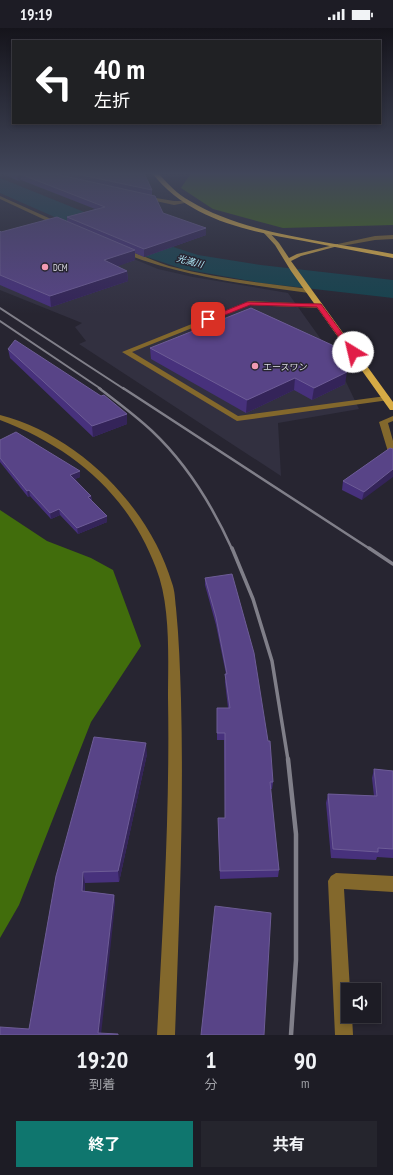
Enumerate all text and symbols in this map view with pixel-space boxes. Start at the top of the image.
text: 19:19 [20,5,52,24]
text: 40 m [94,50,145,87]
icon: left [28,56,80,108]
text: 左折 [94,89,130,112]
water label: 光満川 [176,252,205,270]
marker: DCM [40,262,50,272]
place label: DCM [53,262,68,273]
pin [191,302,225,336]
icon: arrive [197,308,219,330]
position arrow [332,331,374,373]
marker: エースワン [250,361,260,371]
place label: エースワン [263,361,308,372]
map controls [341,983,381,1023]
button: sound [341,983,381,1023]
text: 19:20 [76,1044,128,1075]
text: 1 [205,1044,217,1075]
text: 90 [294,1045,317,1076]
text: m [301,1075,309,1092]
text: 到着 [89,1076,115,1093]
text: 分 [204,1076,217,1093]
button: 終了 [16,1121,193,1167]
button: 共有 [201,1121,377,1167]

